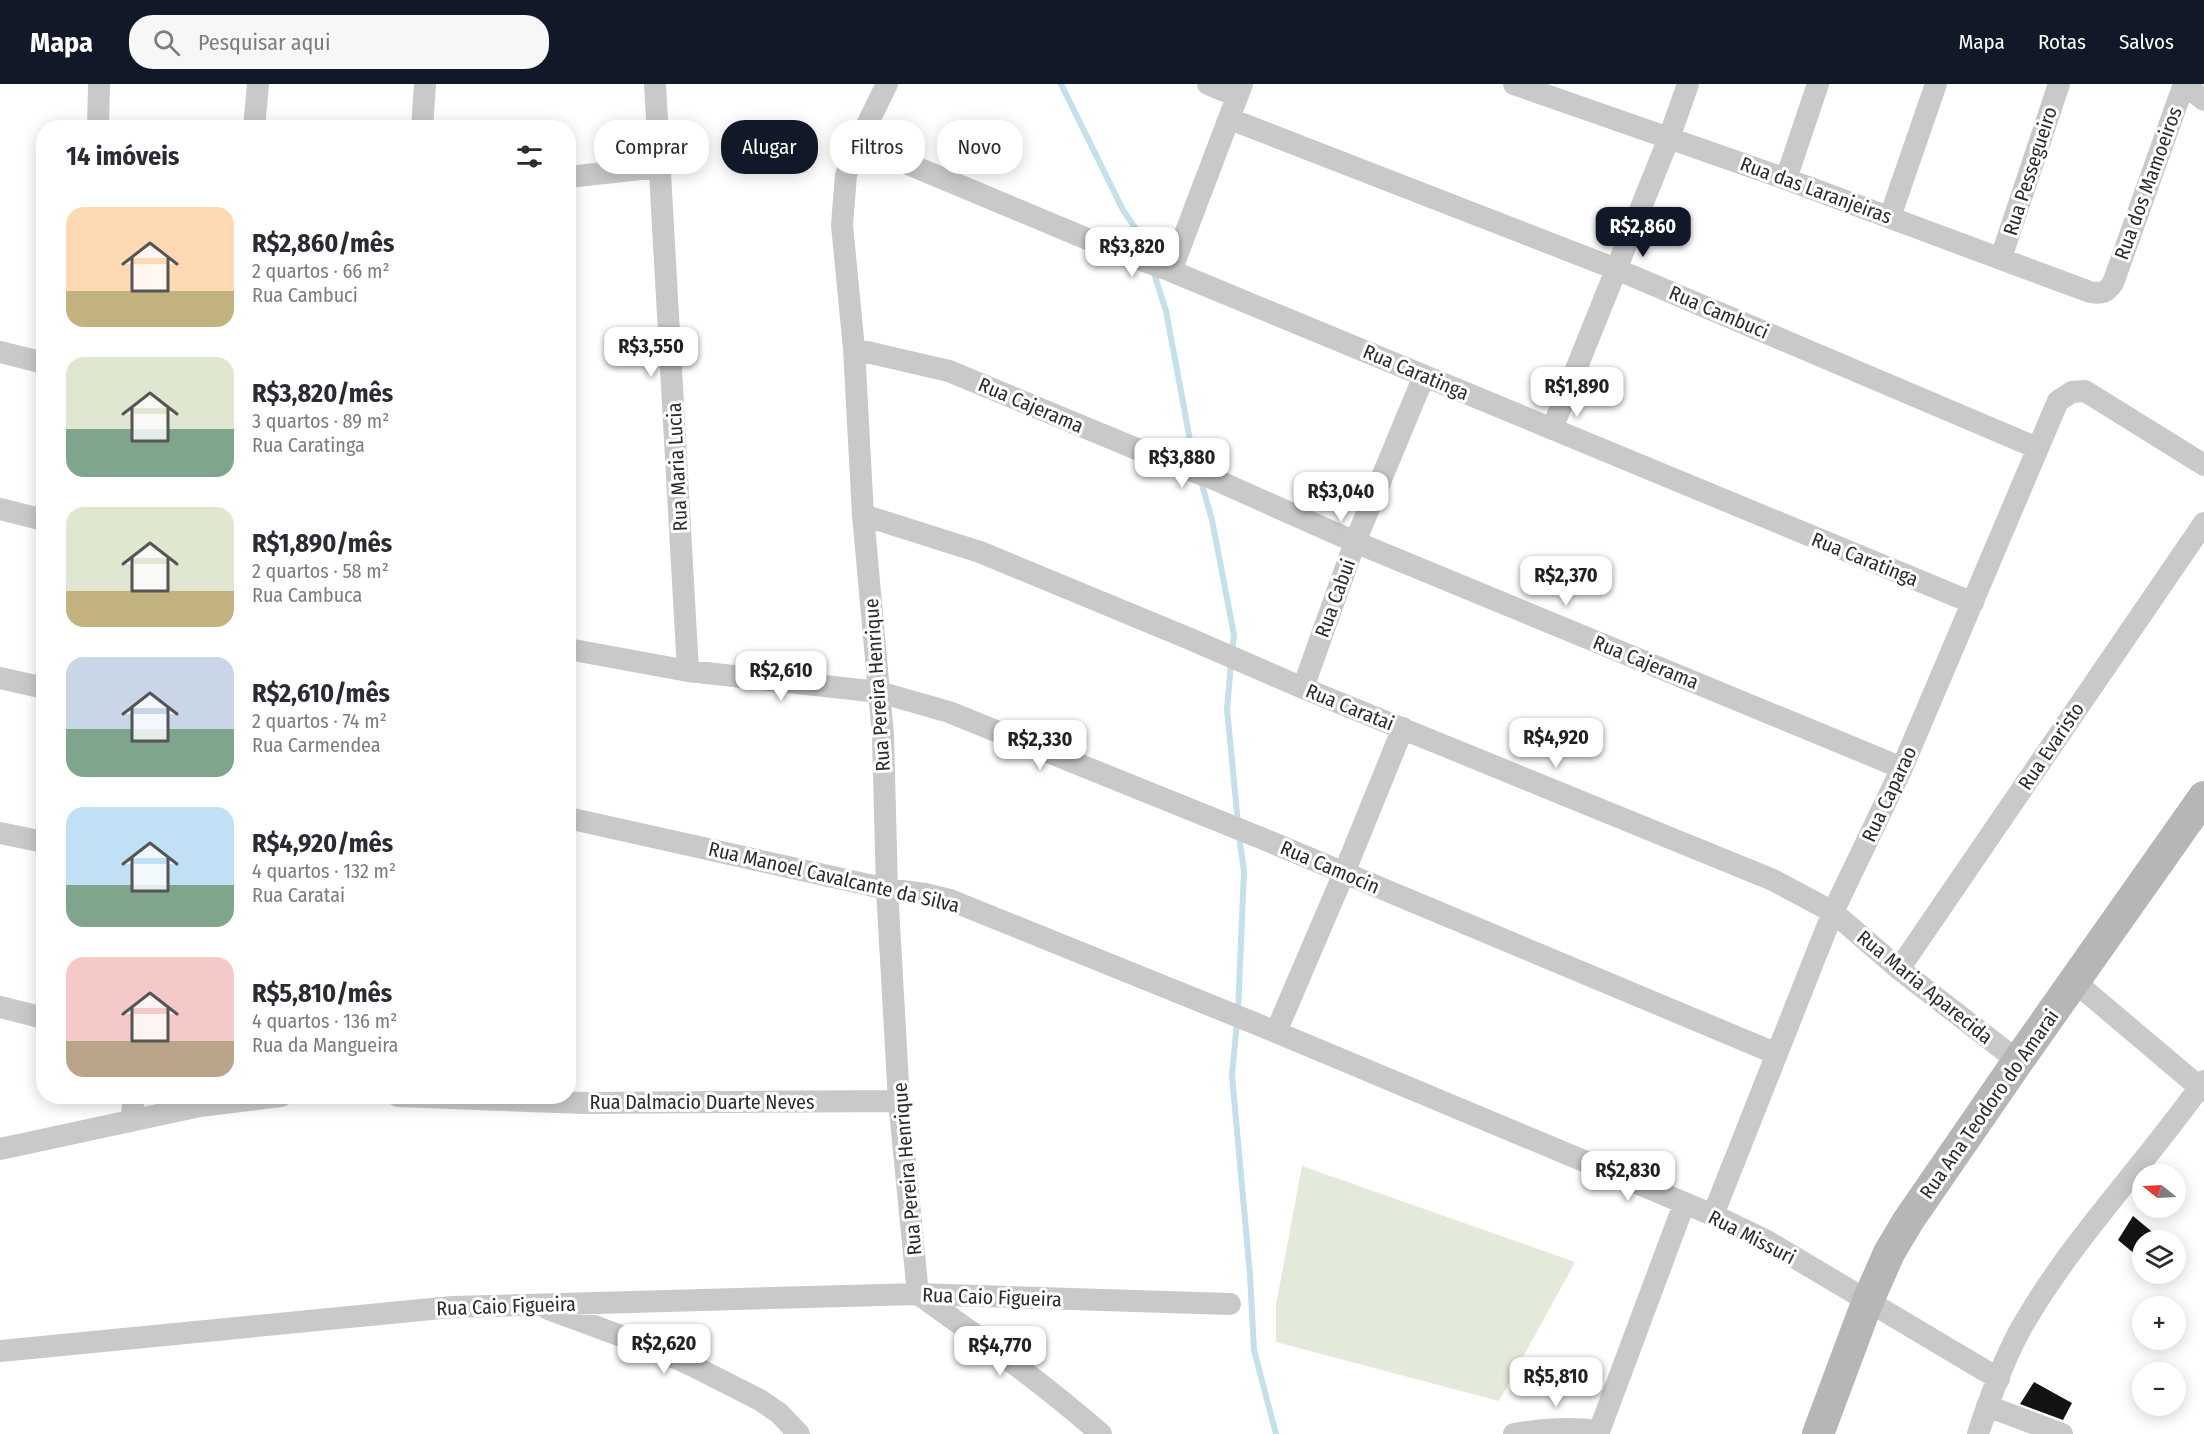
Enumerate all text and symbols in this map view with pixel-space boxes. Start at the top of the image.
search box [129,15,549,69]
text: Mapa [30,26,93,59]
icon: search [150,26,183,59]
text: Pesquisar aqui [198,29,330,56]
text: Mapa [1958,29,2005,55]
text: Rotas [2038,29,2086,55]
text: Salvos [2119,29,2174,55]
street label: Rua dos Mamoeiros [2109,103,2187,263]
street label: Rua Pessegueiro [1998,104,2062,238]
chip: Comprar [594,120,709,174]
chip: Alugar [721,120,818,174]
chip: Filtros [830,120,925,174]
chip: Novo [937,120,1023,174]
icon: filters [513,140,546,173]
text: 14 imóveis [66,141,179,172]
street label: Rua das Laranjeiras [1737,151,1895,229]
pin: R$2,860 [1588,207,1698,258]
text: R$2,860 [1610,214,1676,238]
pin: R$3,820 [1077,227,1187,278]
text: R$2,860/mês [252,228,394,259]
icon: home [114,231,186,303]
text: R$3,820 [1099,234,1165,258]
text: 2 quartos · 66 m² [252,259,389,283]
street label: Rua Cambuci [1666,280,1772,344]
text: Rua Cambuci [252,283,358,307]
pin: R$3,550 [596,327,706,378]
text: R$3,550 [618,334,684,358]
street label: Rua Caratinga [1359,339,1473,405]
pin: R$1,890 [1522,367,1632,418]
street label: Rua Cajerama [975,372,1087,438]
text: R$1,890 [1545,374,1609,398]
text: R$3,820/mês [252,378,393,409]
icon: home [114,381,186,453]
street label: Rua Maria Lucia [662,402,692,532]
text: 3 quartos · 89 m² [252,409,389,433]
text: Rua Caratinga [252,433,365,457]
pin: R$3,880 [1127,438,1237,489]
text: R$3,880 [1148,445,1216,469]
pin: R$3,040 [1286,472,1396,523]
text: R$3,040 [1308,479,1374,503]
street label: Rua Caratinga [1808,527,1922,591]
text: R$1,890/mês [252,528,392,559]
icon: home [114,531,186,603]
street label: Rua Cabui [1310,555,1360,641]
pin: R$2,370 [1511,556,1621,607]
text: 2 quartos · 58 m² [252,559,389,583]
text: R$2,370 [1534,563,1598,587]
text: Rua Cambuca [252,583,362,607]
street label: Rua Pereira Henrique [859,598,895,772]
street label: Rua Cajerama [1590,630,1702,694]
pin: R$2,610 [726,651,836,702]
text: R$2,610 [749,658,813,682]
text: R$2,610/mês [252,678,390,709]
street label: Rua Caratai [1302,678,1398,736]
icon: home [114,681,186,753]
street label: Rua Evaristo [2013,698,2089,794]
text: 2 quartos · 74 m² [252,709,387,733]
pin: R$4,920 [1501,718,1611,769]
pin: R$2,330 [985,720,1095,771]
text: R$4,920 [1523,725,1589,749]
text: R$2,330 [1008,727,1072,751]
text: Rua Carmendea [252,733,381,757]
street label: Rua Caparao [1856,742,1922,846]
text: R$4,920/mês [252,828,393,859]
icon: home [114,831,186,903]
street label: Rua Camocin [1277,835,1383,899]
street label: Rua Manoel Cavalcante da Silva [706,836,962,918]
text: 4 quartos · 132 m² [252,859,396,883]
text: Rua Caratai [252,883,345,907]
street label: Rua Maria Aparecida [1852,925,1998,1049]
text: R$5,810/mês [252,978,392,1009]
icon: home [114,981,186,1053]
street label: Rua Ana Teodoro do Amarai [1914,1005,2064,1203]
text: 4 quartos · 136 m² [252,1009,397,1033]
text: Rua da Mangueira [252,1033,398,1057]
street label: Rua Pereira Henrique [887,1082,927,1256]
street label: Rua Dalmacio Duarte Neves [589,1090,815,1114]
pin: R$2,830 [1573,1151,1683,1202]
text: R$2,830 [1595,1158,1661,1182]
north arrow [2132,1164,2186,1218]
map controls [2132,1164,2186,1416]
street label: Rua Missuri [1704,1205,1800,1269]
button: layers [2132,1230,2186,1284]
street label: Rua Caio Figueira [922,1283,1062,1311]
street label: Rua Caio Figueira [436,1292,576,1320]
button: + [2132,1296,2186,1350]
pin: R$2,620 [609,1324,719,1375]
pin: R$4,770 [945,1326,1055,1377]
text: R$2,620 [632,1331,696,1355]
text: R$4,770 [968,1333,1032,1357]
pin: R$5,810 [1501,1357,1611,1408]
button: − [2132,1362,2186,1416]
text: R$5,810 [1524,1364,1588,1388]

